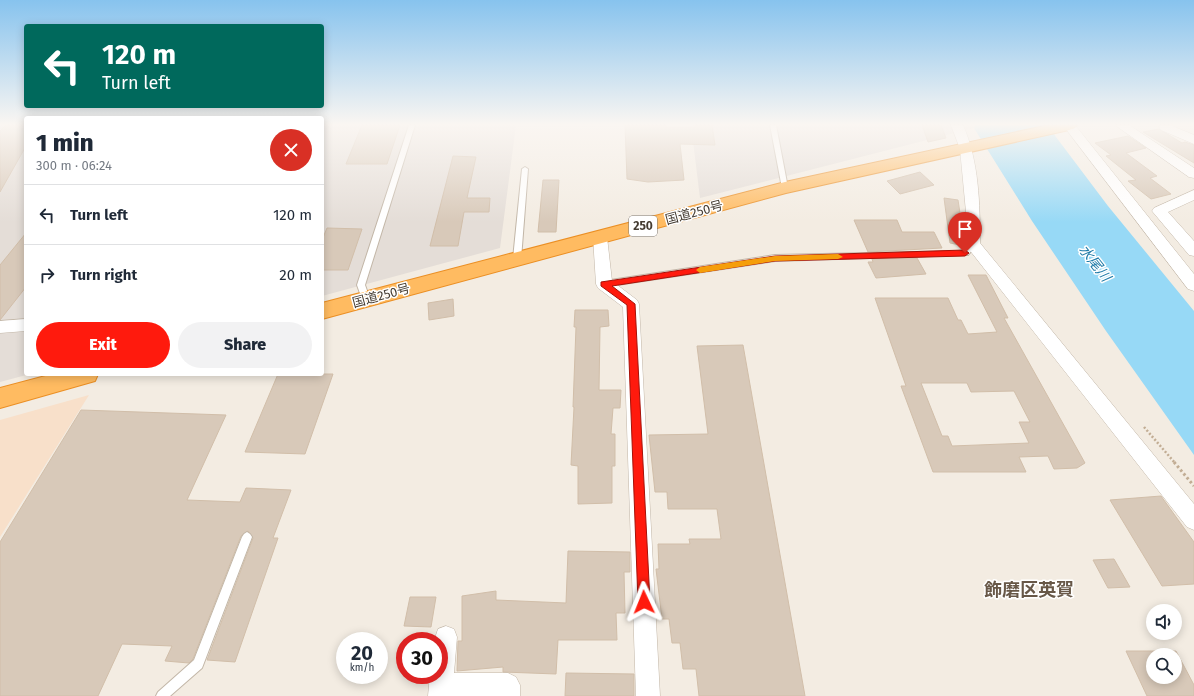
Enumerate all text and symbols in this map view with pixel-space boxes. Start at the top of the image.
text: 120 m [102,38,176,71]
icon: left [36,40,88,92]
text: Turn left [102,72,171,94]
text: 1 min [36,129,94,157]
button: close [270,129,312,171]
text: 300 m · 06:24 [36,158,112,173]
street label: 国道250号 [664,198,725,227]
icon: left [36,204,58,226]
text: Turn left [70,206,128,224]
text: 120 m [273,206,312,224]
pin [948,212,982,253]
road number: 250 [629,216,657,236]
icon: arrive [954,218,976,240]
water label: 水尾川 [1075,242,1115,287]
icon: right [36,264,58,286]
text: Turn right [70,266,137,284]
text: 20 m [279,266,312,284]
street label: 国道250号 [351,281,412,310]
button: Exit [36,322,170,368]
button: Share [178,322,312,368]
district label: 飾磨区英賀 [984,579,1074,601]
position arrow [623,581,665,623]
map controls [1146,604,1182,684]
button: sound [1146,604,1182,640]
speed limit sign: 30 [396,632,448,684]
text: 20 [351,641,373,665]
button: search [1146,648,1182,684]
text: km/h [350,662,374,674]

